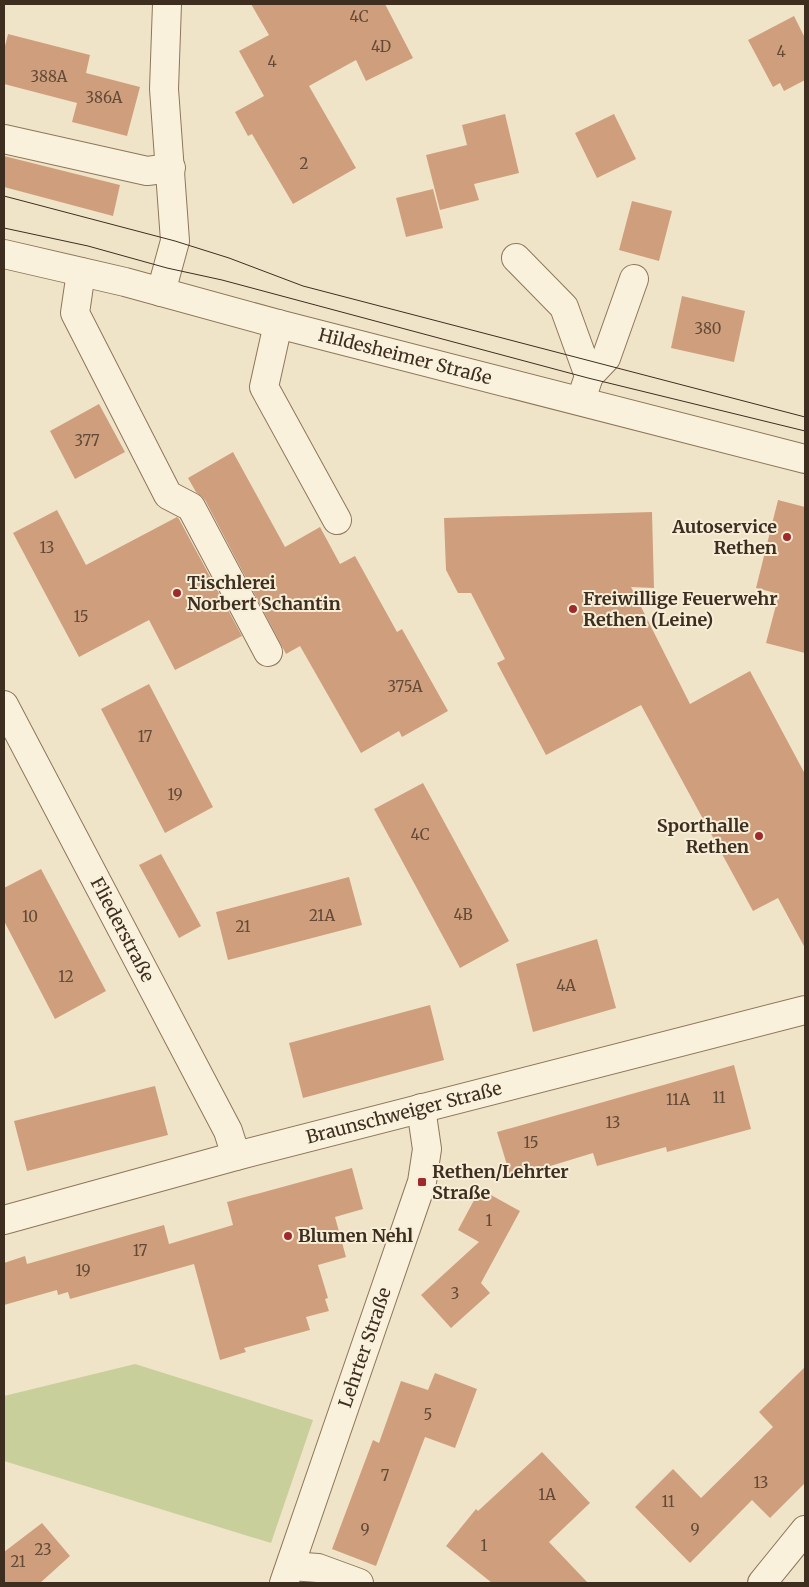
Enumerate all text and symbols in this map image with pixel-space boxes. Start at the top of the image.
house number: 4C [349,7,369,26]
house number: 4D [371,37,391,56]
house number: 4 [776,42,786,61]
house number: 4 [267,52,277,71]
house number: 388A [31,67,68,86]
house number: 386A [86,88,123,107]
house number: 2 [300,154,309,173]
house number: 380 [694,319,722,338]
street label: Hildesheimer Straße [316,323,494,389]
house number: 377 [74,431,100,450]
place label: Autoservice Rethen [671,515,777,559]
marker: Autoservice Rethen [781,531,793,543]
house number: 13 [40,538,54,557]
place label: Tischlerei Norbert Schantin [187,571,341,615]
marker: Tischlerei Norbert Schantin [171,587,183,599]
place label: Freiwillige Feuerwehr Rethen (Leine) [583,587,778,631]
marker: Freiwillige Feuerwehr Rethen (Leine) [567,603,579,615]
house number: 15 [73,607,89,626]
house number: 375A [388,677,423,696]
house number: 17 [138,727,153,746]
house number: 19 [167,785,183,804]
place label: Sporthalle Rethen [657,814,749,858]
house number: 4C [410,825,430,844]
marker: Sporthalle Rethen [753,830,765,842]
street label: Fliederstraße [86,873,160,986]
house number: 4B [454,905,472,924]
house number: 21A [309,906,335,925]
house number: 10 [22,907,38,926]
house number: 21 [235,917,251,936]
house number: 12 [58,967,74,986]
house number: 4A [556,976,576,995]
street label: Braunschweiger Straße [304,1076,504,1149]
house number: 11 [712,1088,726,1107]
house number: 11A [666,1090,690,1109]
house number: 13 [606,1113,620,1132]
house number: 15 [523,1133,539,1152]
place label: Rethen/Lehrter Straße [432,1160,569,1204]
marker: Rethen/Lehrter Straße [416,1176,428,1188]
house number: 1 [486,1211,493,1230]
place label: Blumen Nehl [298,1224,413,1247]
marker: Blumen Nehl [282,1230,294,1242]
house number: 17 [133,1241,148,1260]
house number: 19 [75,1261,91,1280]
street label: Lehrter Straße [333,1284,396,1411]
house number: 3 [451,1284,459,1303]
house number: 5 [424,1405,432,1424]
house number: 7 [381,1466,390,1485]
house number: 13 [754,1473,768,1492]
house number: 1A [538,1485,556,1504]
house number: 11 [661,1492,675,1511]
house number: 9 [360,1520,370,1539]
house number: 9 [690,1520,700,1539]
house number: 1 [481,1536,488,1555]
house number: 23 [35,1540,51,1559]
house number: 21 [10,1552,26,1571]

